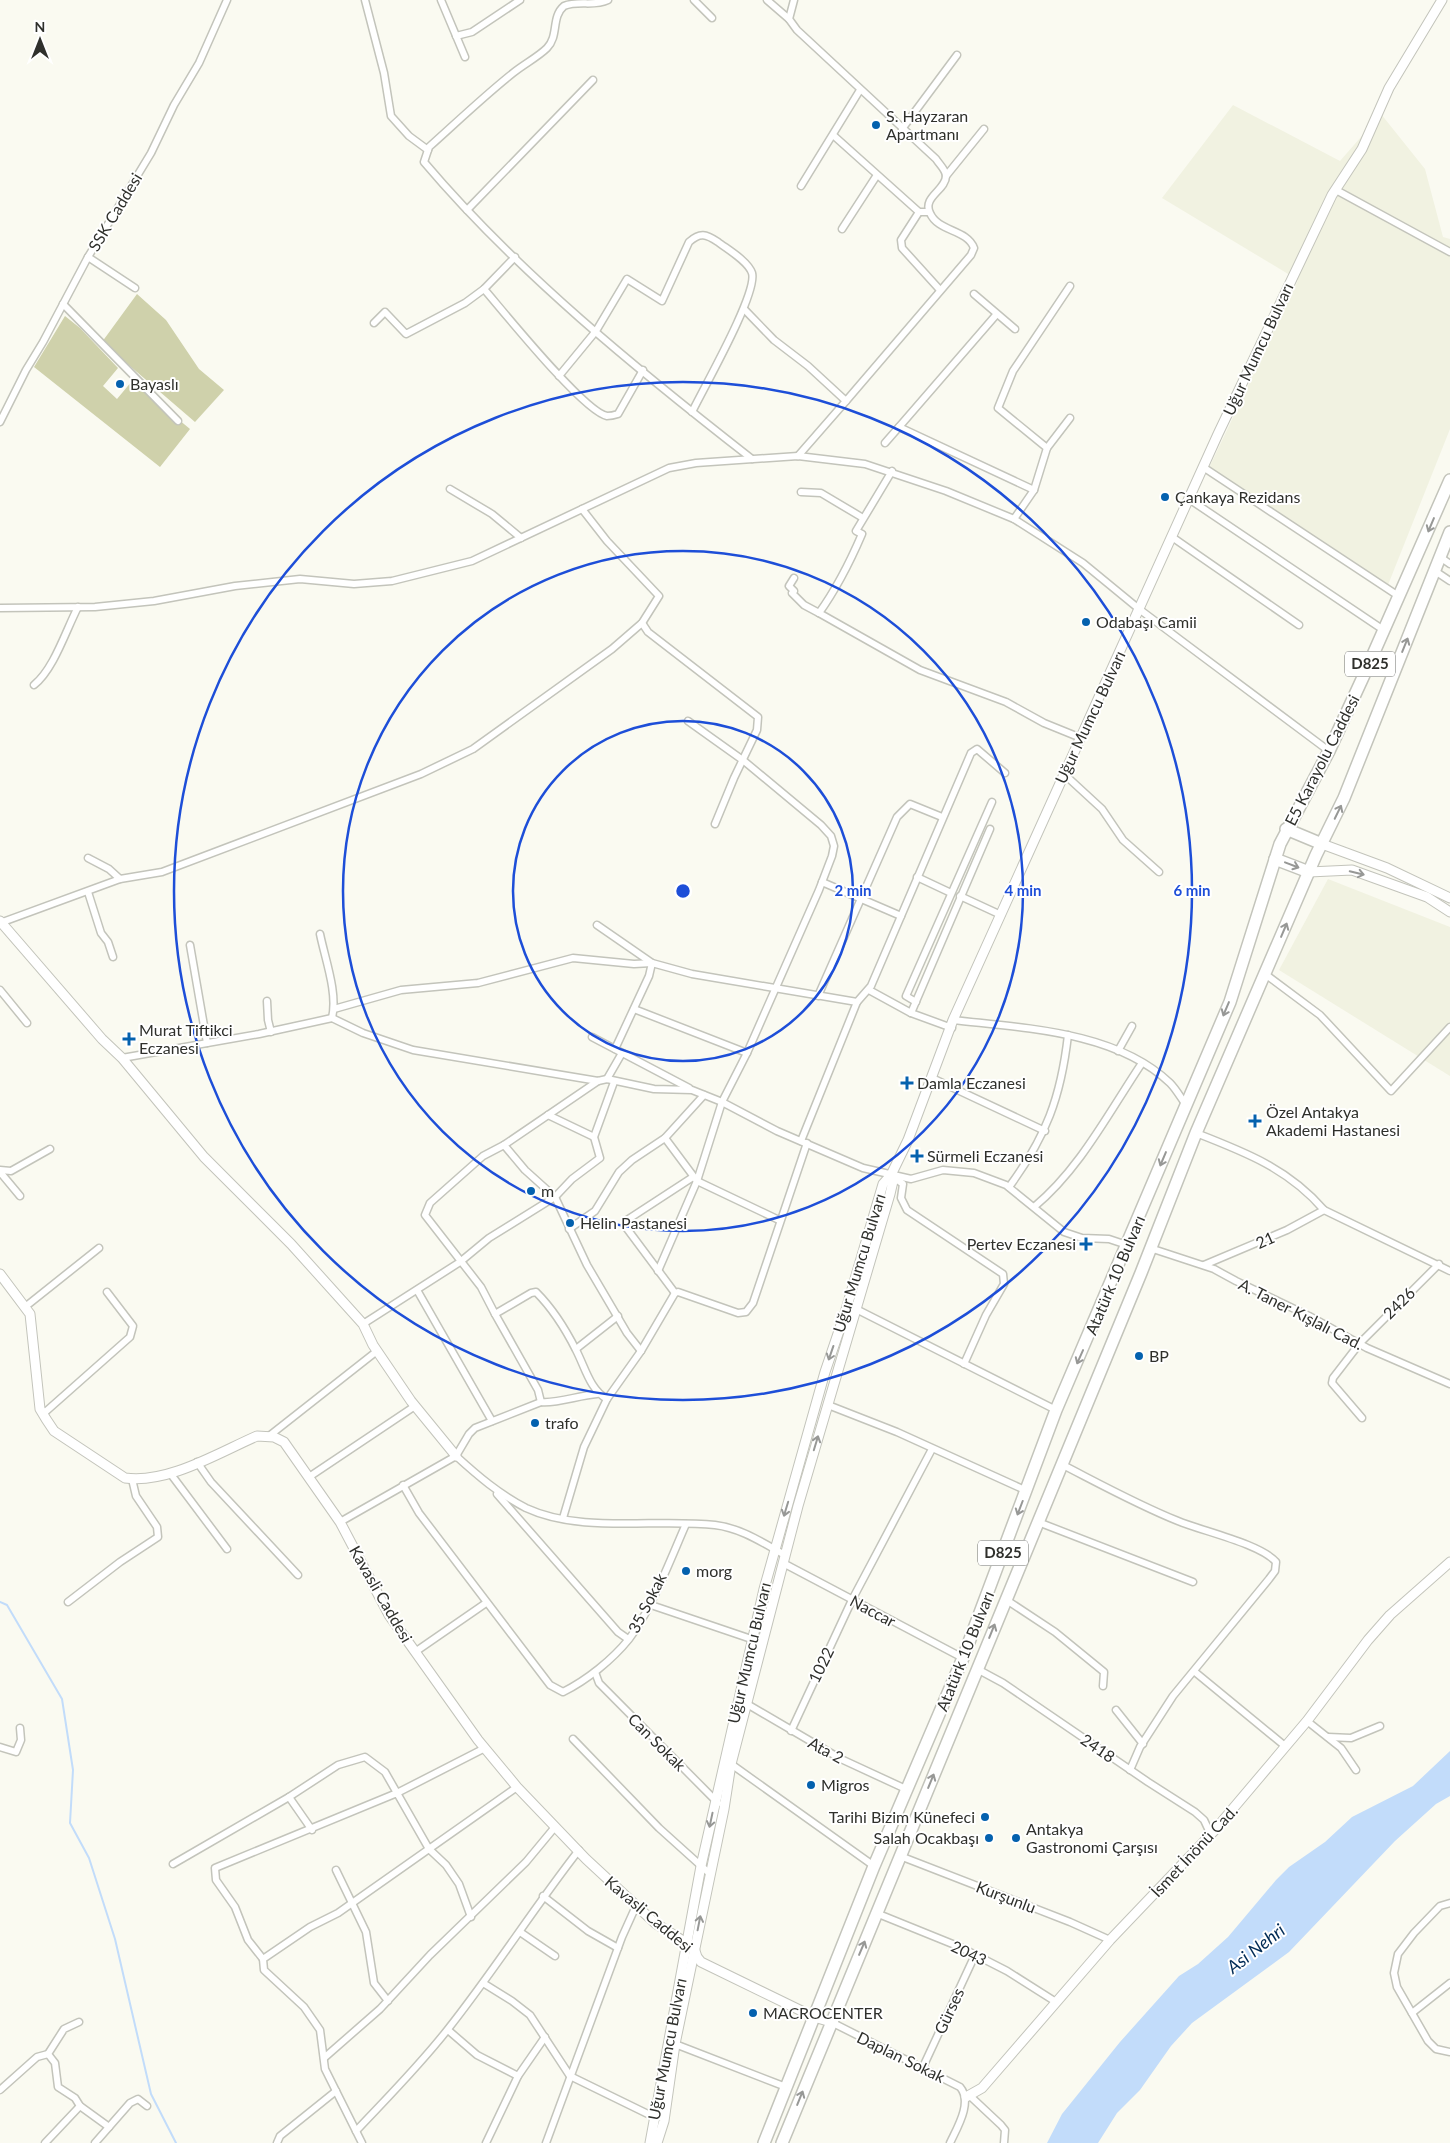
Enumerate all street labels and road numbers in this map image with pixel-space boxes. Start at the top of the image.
street label: SSK Caddesi [84,169,145,254]
street label: Uğur Mumcu Bulvarı [1218,279,1297,418]
street label: Uğur Mumcu Bulvarı [1050,647,1129,786]
road number: D825 [1345,652,1395,676]
street label: E5 Karayolu Caddesi [1280,691,1363,828]
street label: Uğur Mumcu Bulvarı [828,1191,889,1335]
street label: Atatürk 10 Bulvarı [1081,1212,1148,1337]
street label: 21 [1252,1227,1277,1252]
street label: A. Taner Kışlalı Cad. [1236,1274,1367,1353]
street label: 2426 [1379,1283,1418,1322]
road number: D825 [978,1540,1028,1566]
street label: Kavasli Caddesi [346,1542,417,1646]
street label: 35 Sokak [623,1569,670,1636]
street label: Uğur Mumcu Bulvarı [723,1580,774,1725]
street label: Atatürk 10 Bulvarı [932,1588,997,1714]
street label: Naccar [847,1591,899,1630]
street label: 1022 [804,1644,837,1686]
street label: Can Sokak [625,1709,691,1775]
street label: 2418 [1078,1729,1119,1766]
street label: Ata 2 [805,1732,847,1767]
street label: İsmet İnönü Cad. [1146,1801,1241,1900]
street label: Kavasli Caddesi [602,1871,697,1956]
street label: Kurşunlu [974,1876,1039,1917]
street label: 2043 [948,1936,990,1969]
street label: Uğur Mumcu Bulvarı [643,1976,690,2122]
street label: Gürses [930,1985,967,2037]
street label: Daplan Sokak [854,2027,949,2086]

